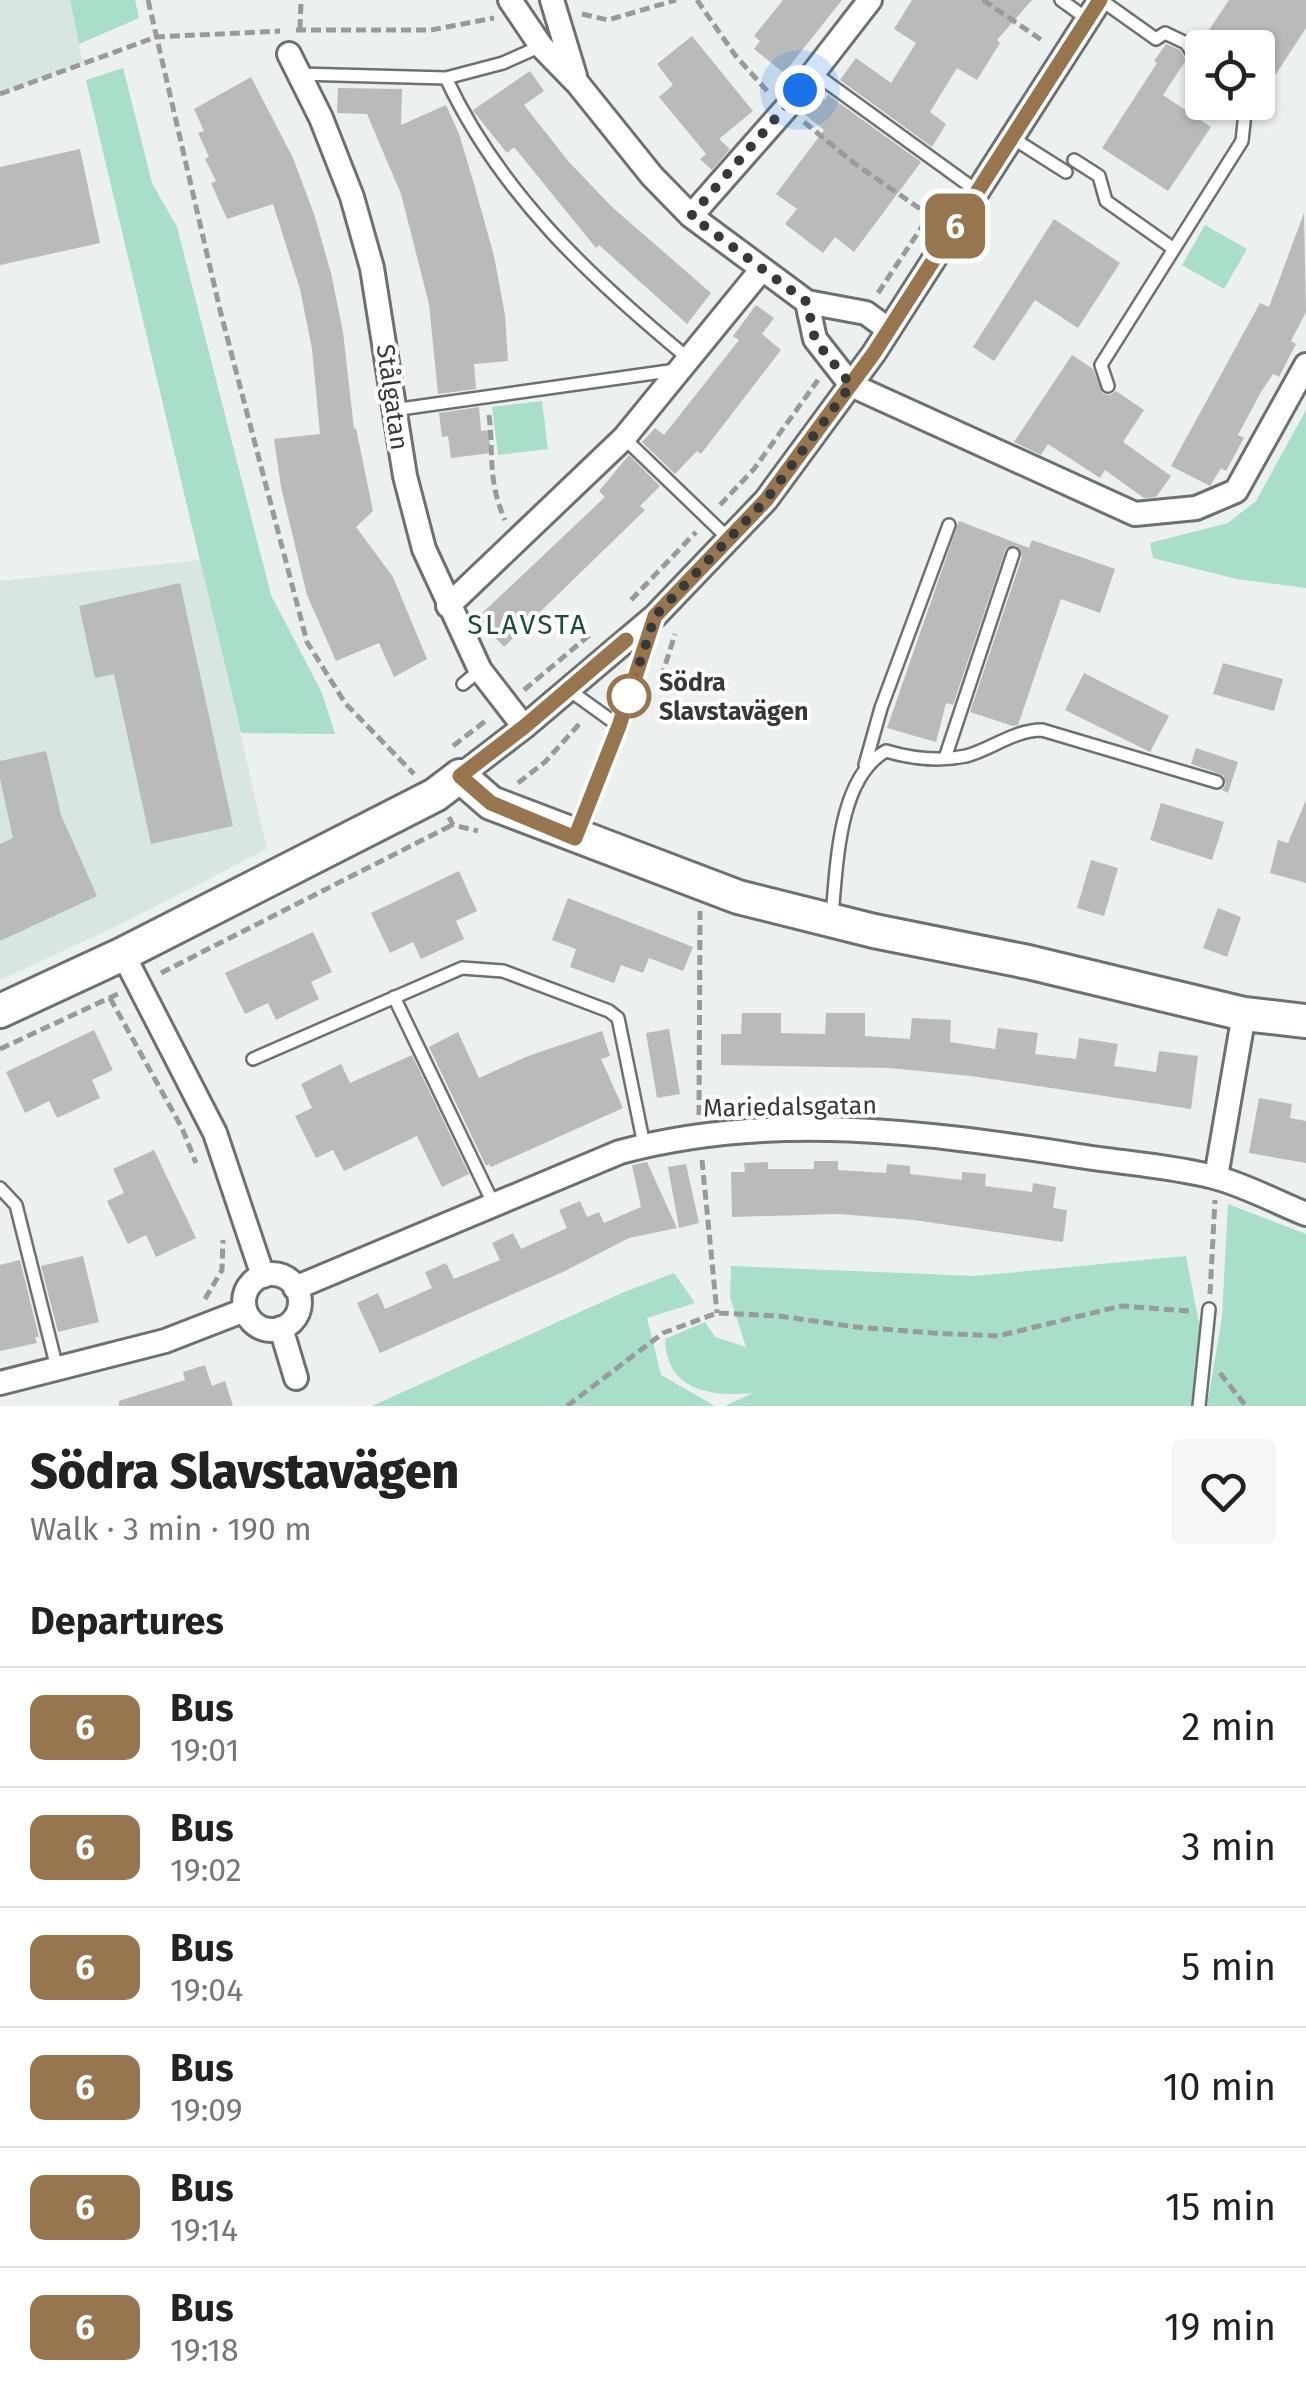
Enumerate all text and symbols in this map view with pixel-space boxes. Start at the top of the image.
map controls [1185,30,1275,120]
button: locate [1185,30,1275,120]
your location [775,65,825,115]
line badge: 6 [922,194,988,258]
text: 6 [945,205,965,247]
street label: Stålgatan [370,342,414,452]
district label: SLAVSTA [467,608,589,641]
place label: Södra Slavstavägen [659,668,808,727]
marker: Södra Slavstavägen [608,675,650,717]
street label: Mariedalsgatan [703,1090,877,1124]
button: heart [1171,1439,1276,1544]
text: Södra Slavstavägen [30,1443,459,1501]
text: Walk · 3 min · 190 m [30,1510,312,1548]
text: Departures [30,1598,224,1644]
text: Bus [170,1685,234,1731]
text: 2 min [1182,1704,1276,1750]
text: 6 [75,1706,95,1748]
text: 19:01 [170,1731,239,1769]
text: Bus [170,1805,234,1851]
text: 3 min [1181,1824,1276,1870]
text: 6 [75,1826,95,1868]
text: 19:02 [170,1851,242,1889]
text: Bus [170,1925,234,1971]
text: 5 min [1181,1944,1276,1990]
text: 6 [75,1946,95,1988]
text: 19:04 [170,1971,243,2009]
text: Bus [170,2045,234,2091]
text: 10 min [1163,2064,1276,2110]
text: 6 [75,2066,95,2108]
text: 19:09 [170,2091,243,2129]
text: Bus [170,2165,234,2211]
text: 15 min [1165,2184,1276,2230]
text: 6 [75,2186,95,2228]
text: 19:14 [170,2211,238,2249]
text: Bus [170,2285,234,2331]
text: 19 min [1164,2304,1276,2350]
text: 6 [75,2306,95,2348]
text: 19:18 [170,2331,239,2369]

